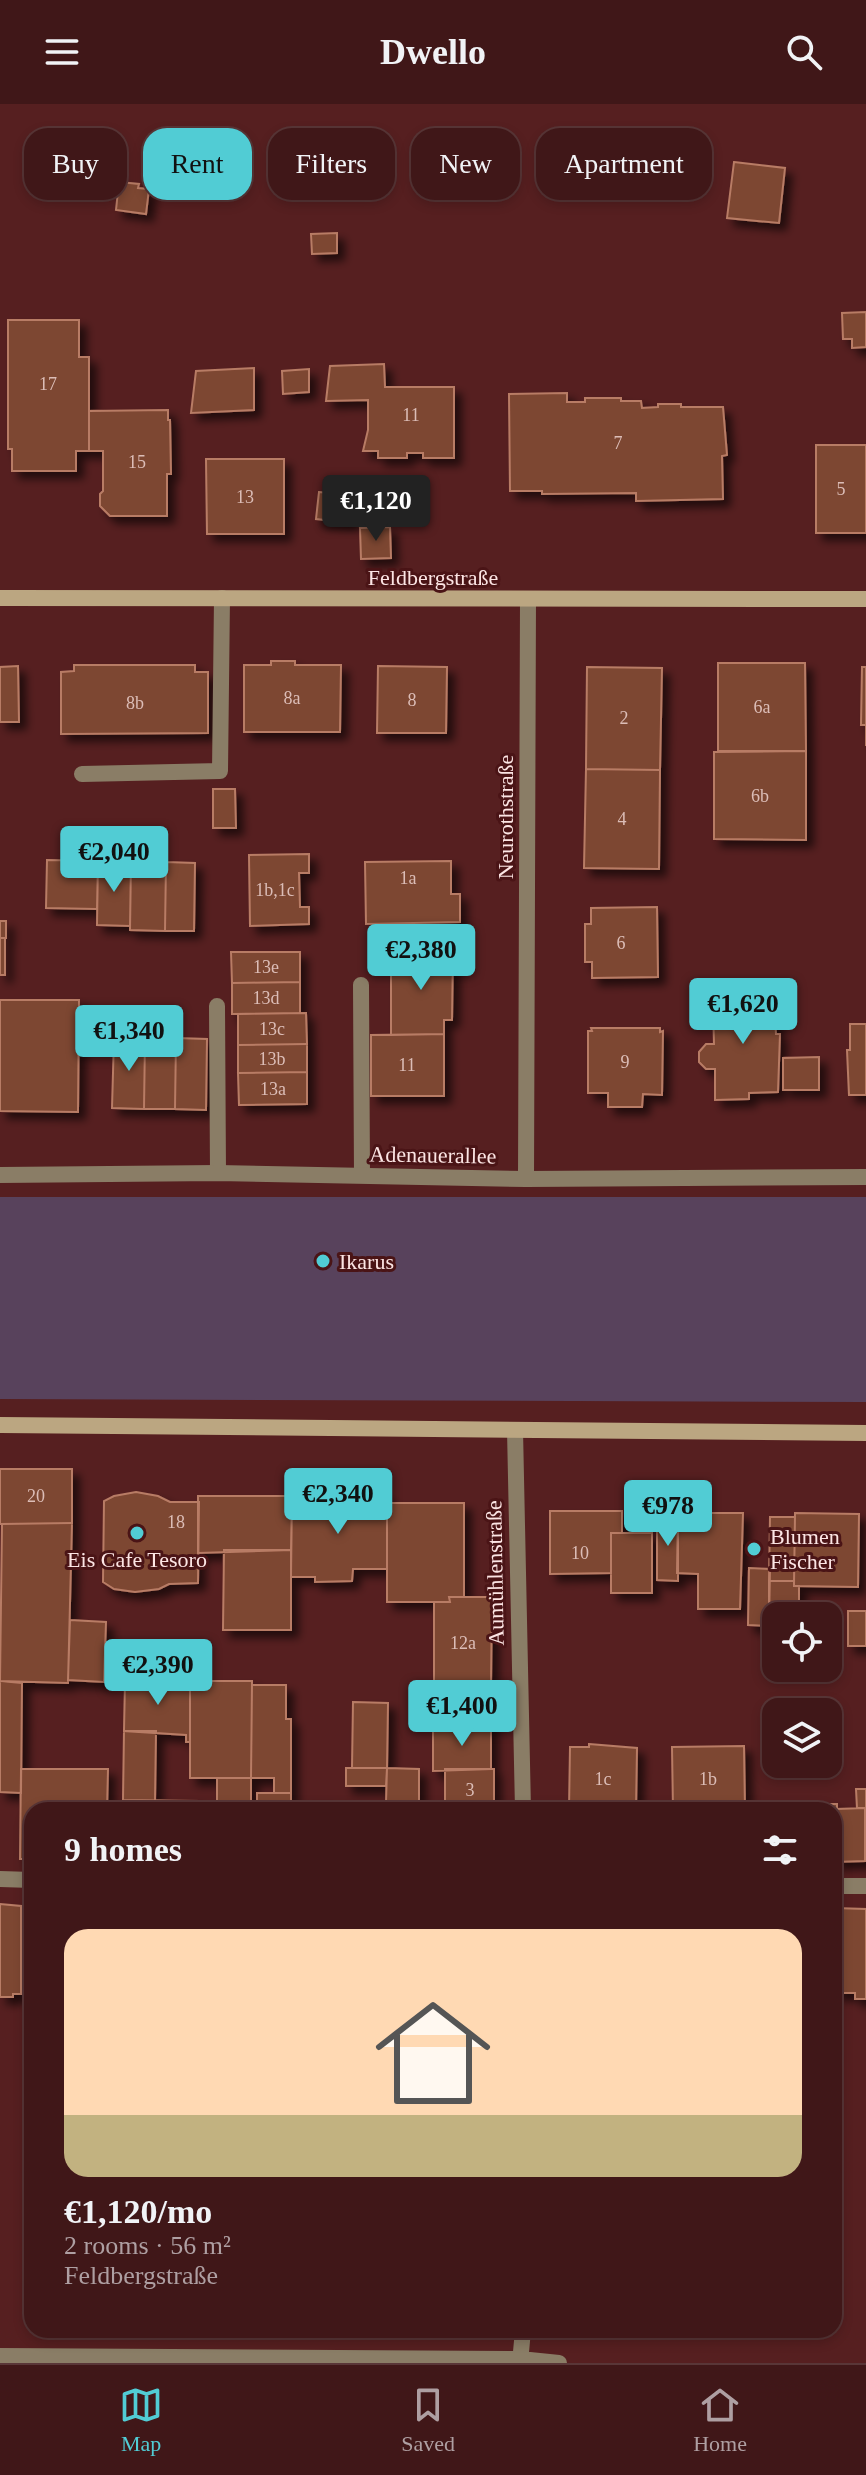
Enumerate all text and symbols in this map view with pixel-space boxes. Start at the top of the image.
icon: menu [40,30,84,74]
icon: search [782,30,826,74]
text: Dwello [380,32,486,72]
chip: Buy [24,128,127,200]
chip: Rent [143,128,252,200]
chip: Filters [268,128,395,200]
chip: New [411,128,520,200]
chip: Apartment [536,128,712,200]
house number: 17 [39,374,57,394]
house number: 11 [402,405,420,425]
house number: 7 [614,433,623,453]
house number: 15 [128,452,146,472]
pin: €1,120 [311,475,441,543]
house number: 5 [837,479,846,499]
text: €1,120 [340,486,412,515]
house number: 13 [236,487,254,507]
street label: Feldbergstraße [368,565,498,590]
house number: 8a [284,688,301,708]
house number: 8 [408,690,417,710]
house number: 8b [126,693,144,713]
house number: 6a [754,697,771,717]
house number: 2 [620,708,629,728]
street label: Neurothstraße [493,755,518,879]
house number: 6b [751,786,769,806]
house number: 4 [618,809,627,829]
pin: €2,040 [49,826,179,894]
text: €2,040 [78,837,150,866]
house number: 1a [400,868,417,888]
house number: 1b,1c [255,880,295,900]
pin: €2,380 [356,924,486,992]
house number: 6 [617,933,626,953]
text: €2,380 [385,935,457,964]
house number: 13e [253,957,279,977]
pin: €1,620 [678,978,808,1046]
house number: 13d [253,988,280,1008]
text: €1,620 [707,989,779,1018]
pin: €1,340 [64,1005,194,1073]
text: €1,340 [93,1016,165,1045]
house number: 13c [259,1019,285,1039]
house number: 13b [259,1049,286,1069]
house number: 9 [621,1052,630,1072]
house number: 11 [398,1055,416,1075]
house number: 13a [260,1079,286,1099]
street label: Adenauerallee [369,1141,497,1169]
place label: Ikarus [339,1249,394,1274]
marker: Ikarus [314,1252,332,1270]
pin: €2,340 [273,1468,403,1536]
text: €2,340 [302,1479,374,1508]
pin: €978 [621,1480,715,1548]
house number: 20 [27,1486,45,1506]
text: €978 [642,1491,694,1520]
street label: Aumühlenstraße [481,1500,509,1646]
house number: 18 [167,1512,185,1532]
marker: Eis Cafe Tesoro [128,1524,146,1542]
place label: Blumen Fischer [770,1524,840,1574]
marker: Blumen Fischer [745,1540,763,1558]
house number: 10 [571,1543,589,1563]
place label: Eis Cafe Tesoro [67,1547,207,1572]
map controls [762,1602,842,1778]
button: locate [762,1602,842,1682]
house number: 12a [450,1633,476,1653]
pin: €2,390 [93,1639,223,1707]
text: €2,390 [122,1650,194,1679]
pin: €1,400 [397,1680,527,1748]
text: €1,400 [426,1691,498,1720]
button: layers [762,1698,842,1778]
house number: 1c [595,1769,612,1789]
house number: 1b [699,1769,717,1789]
house number: 3 [466,1780,475,1800]
icon: filters [758,1828,802,1872]
text: 9 homes [64,1831,182,1868]
icon: home [361,1981,505,2125]
text: €1,120/mo [64,2193,212,2230]
text: 2 rooms · 56 m² [64,2231,231,2260]
text: Feldbergstraße [64,2261,218,2290]
tab: Map [119,2383,163,2457]
tab: Saved [401,2383,455,2457]
tab: Home [693,2383,747,2457]

